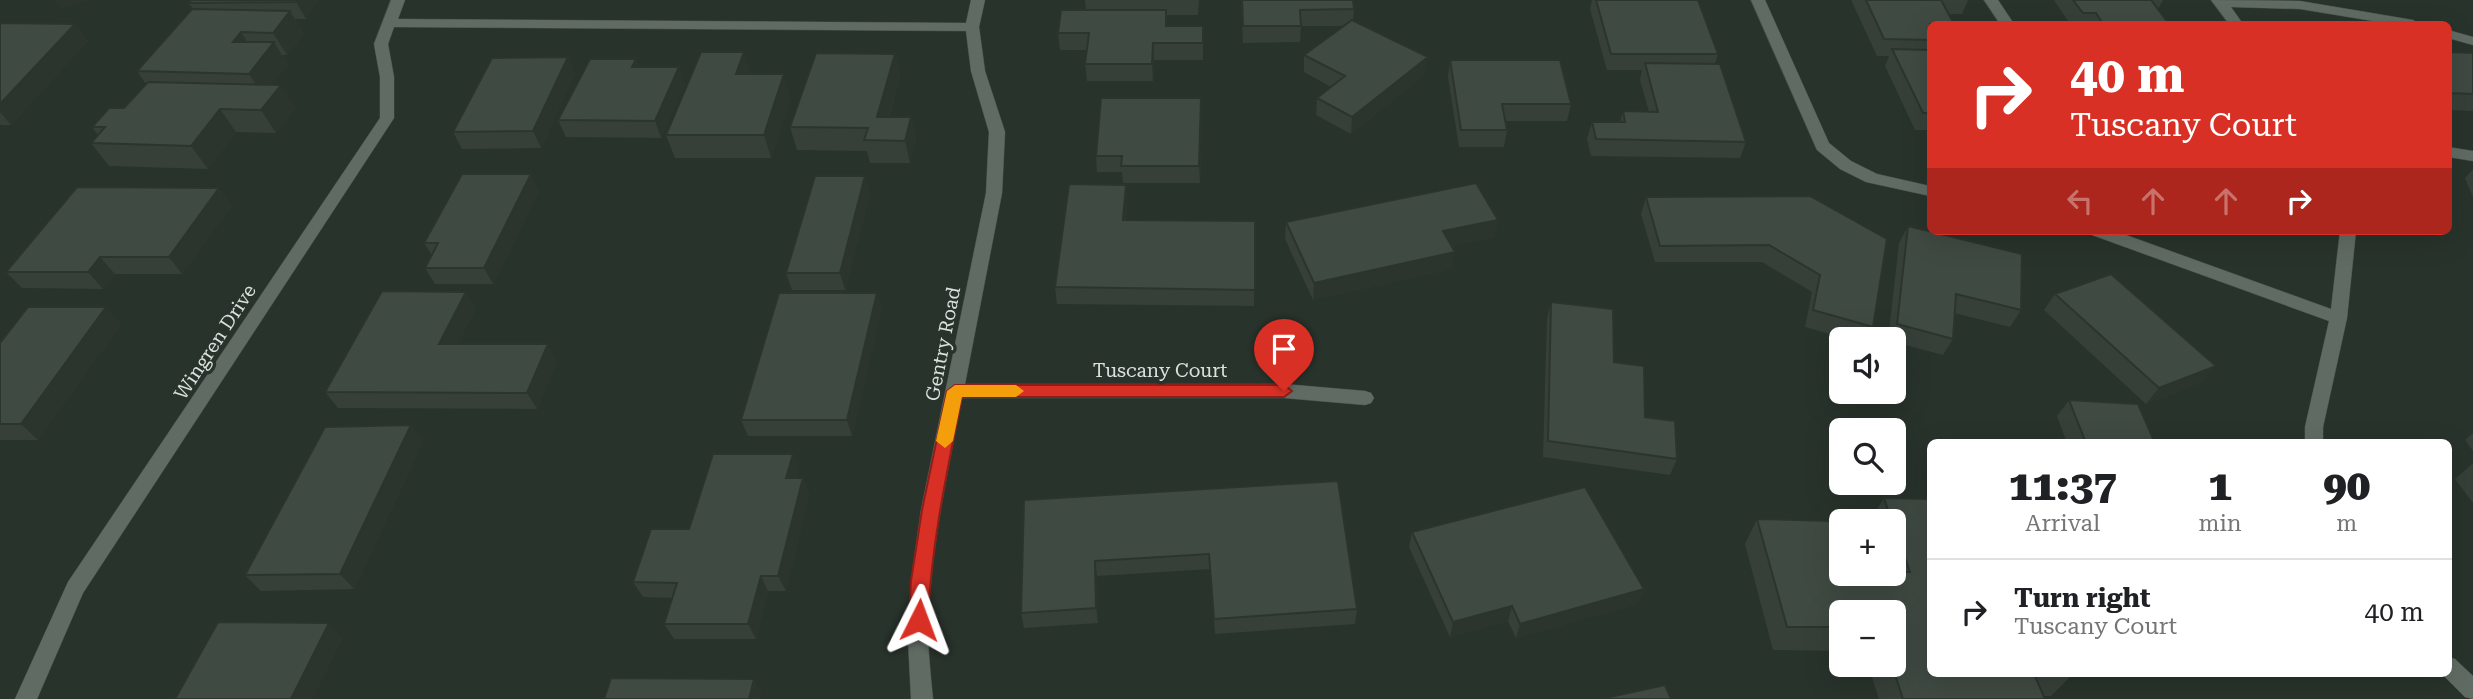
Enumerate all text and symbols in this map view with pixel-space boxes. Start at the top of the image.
text: 40 m [2070,47,2185,104]
icon: right [1955,49,2046,140]
text: Tuscany Court [2070,106,2297,144]
icon: left [2061,182,2099,220]
icon: ahead [2134,182,2172,220]
icon: ahead [2207,182,2245,220]
icon: right [2280,182,2318,220]
street label: Wingren Drive [169,280,261,404]
street label: Gentry Road [921,285,965,403]
pin [1254,319,1314,391]
map controls [1829,327,1906,677]
button: sound [1829,327,1906,404]
icon: arrive [1265,330,1303,368]
street label: Tuscany Court [1093,359,1227,382]
button: search [1829,418,1906,495]
text: 11:37 [2009,461,2117,510]
text: 1 [2208,461,2232,510]
text: 90 [2323,461,2370,510]
button: + [1829,509,1906,586]
text: Arrival [2025,510,2100,537]
text: min [2198,510,2242,537]
text: m [2336,510,2357,537]
position arrow [882,583,956,657]
text: Turn right [2014,583,2150,613]
icon: right [1955,593,1993,631]
text: 40 m [2365,597,2424,627]
button: − [1829,600,1906,677]
text: Tuscany Court [2014,613,2177,640]

